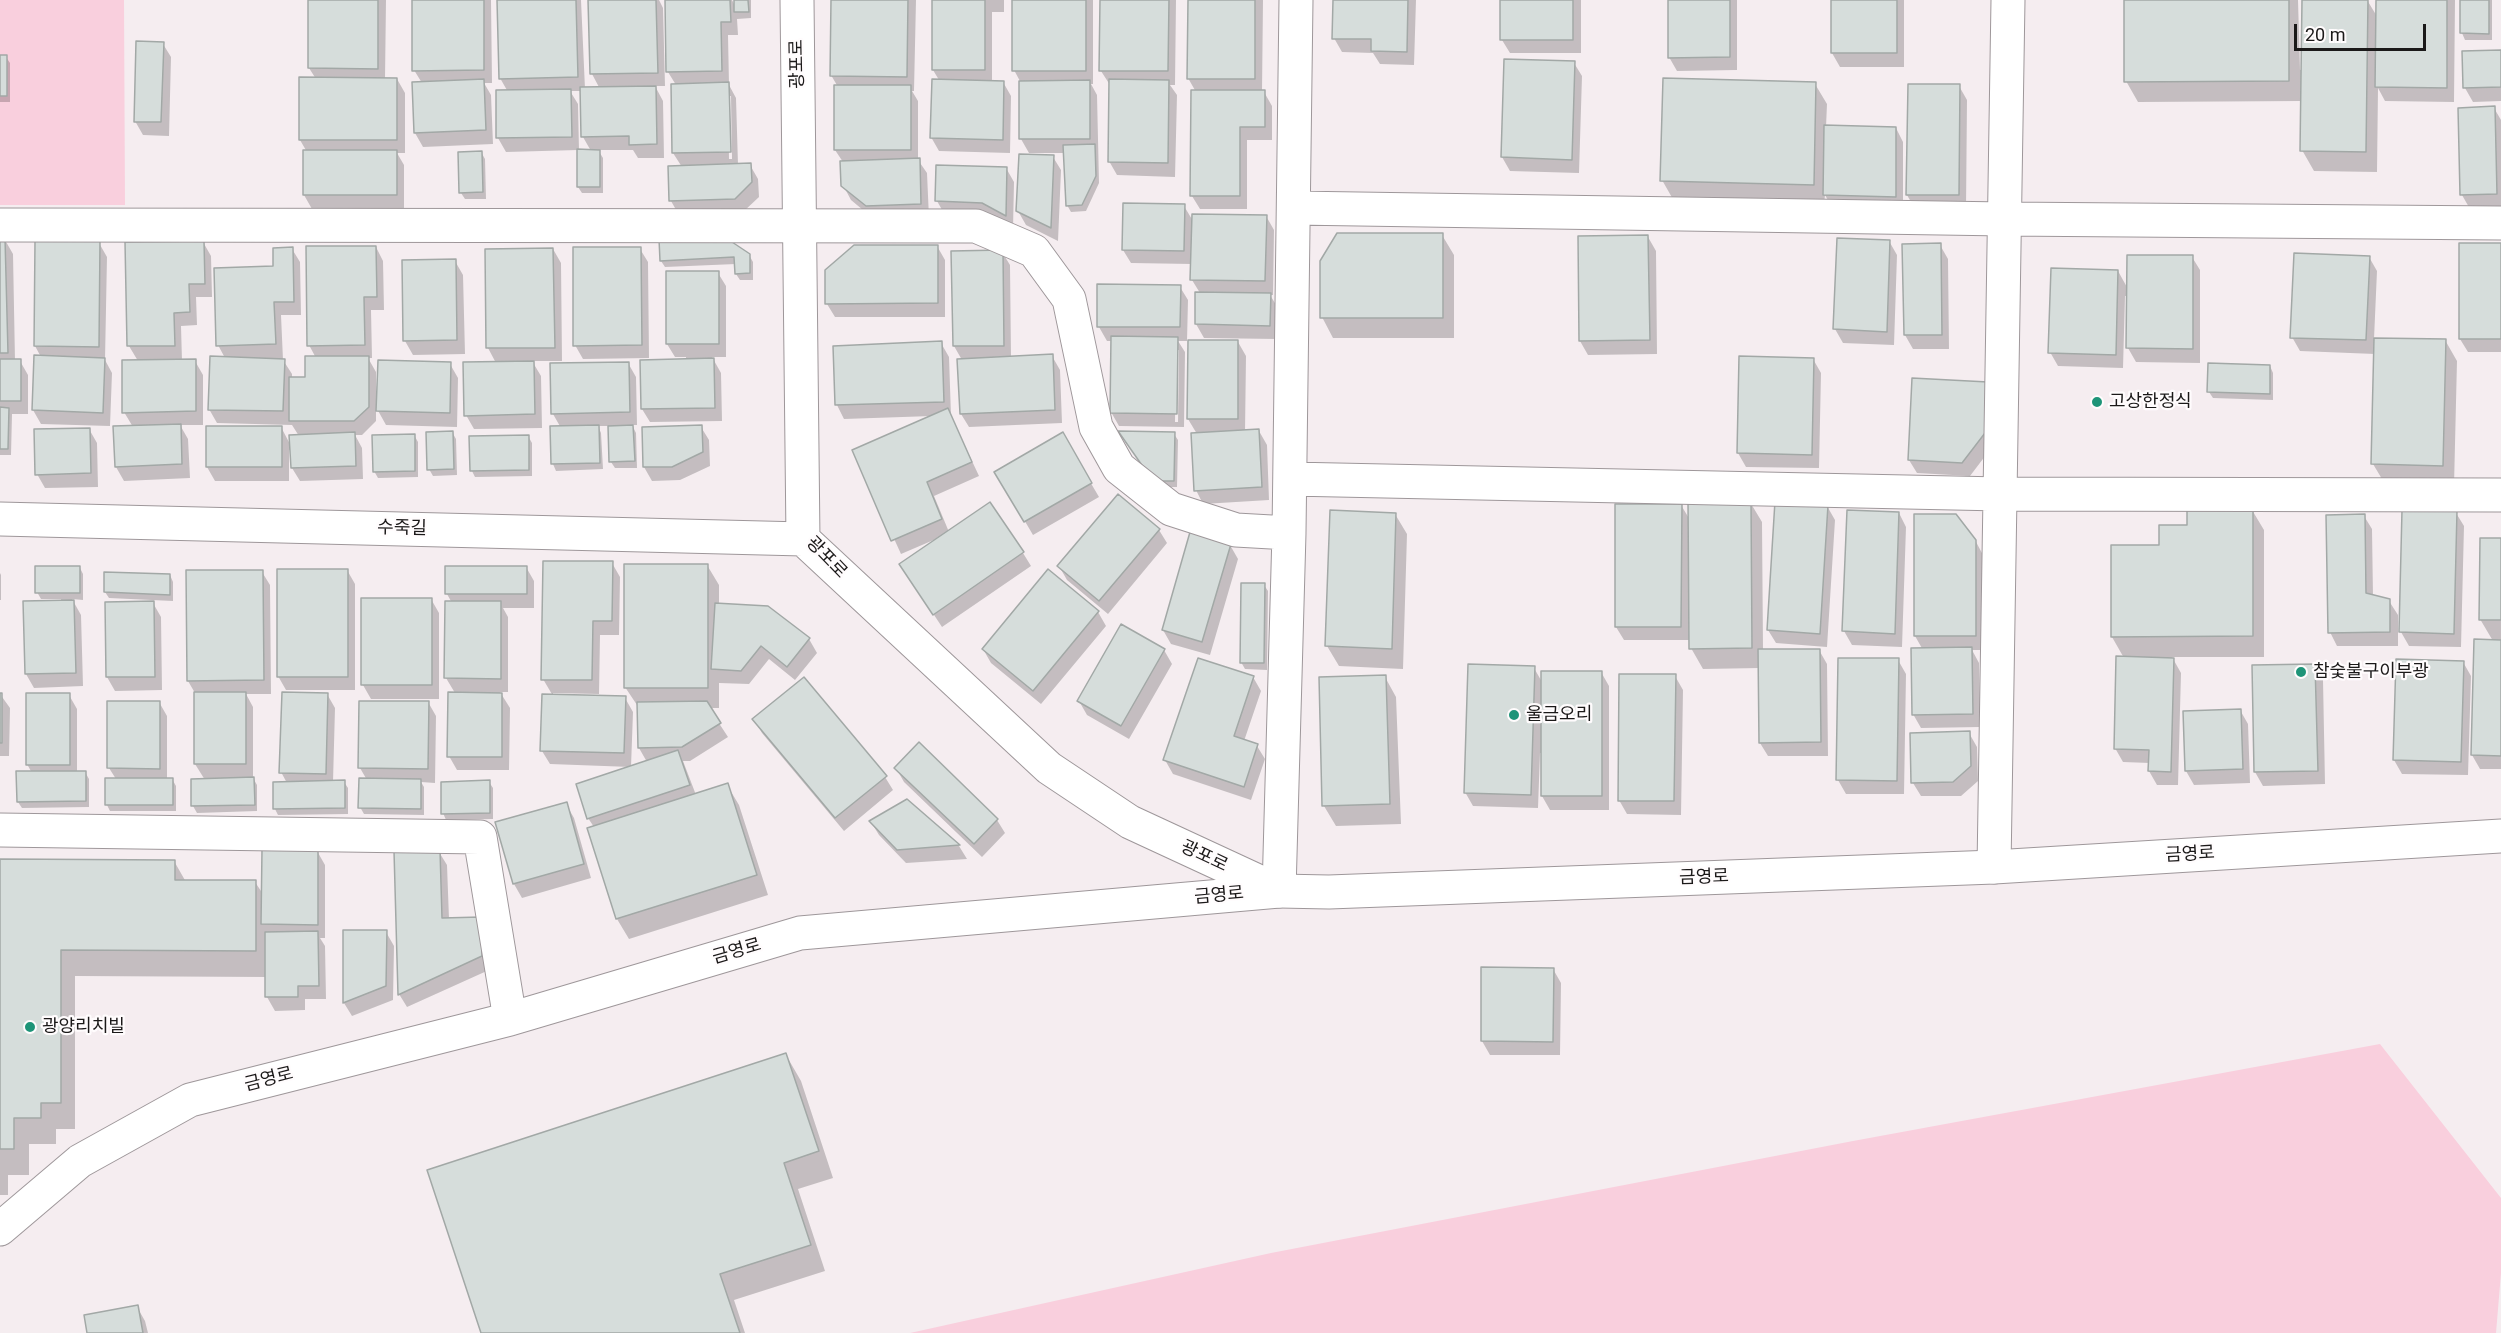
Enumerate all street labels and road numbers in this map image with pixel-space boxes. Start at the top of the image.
street label: 광포로 [787,39,809,89]
street label: 수죽길 [377,518,427,540]
street label: 광포로 [801,533,851,583]
street label: 광포로 [1177,837,1231,877]
street label: 금영로 [2165,843,2215,867]
street label: 금영로 [1679,866,1729,890]
street label: 금영로 [1193,883,1245,909]
street label: 금영로 [710,935,764,969]
street label: 금영로 [242,1064,296,1096]

